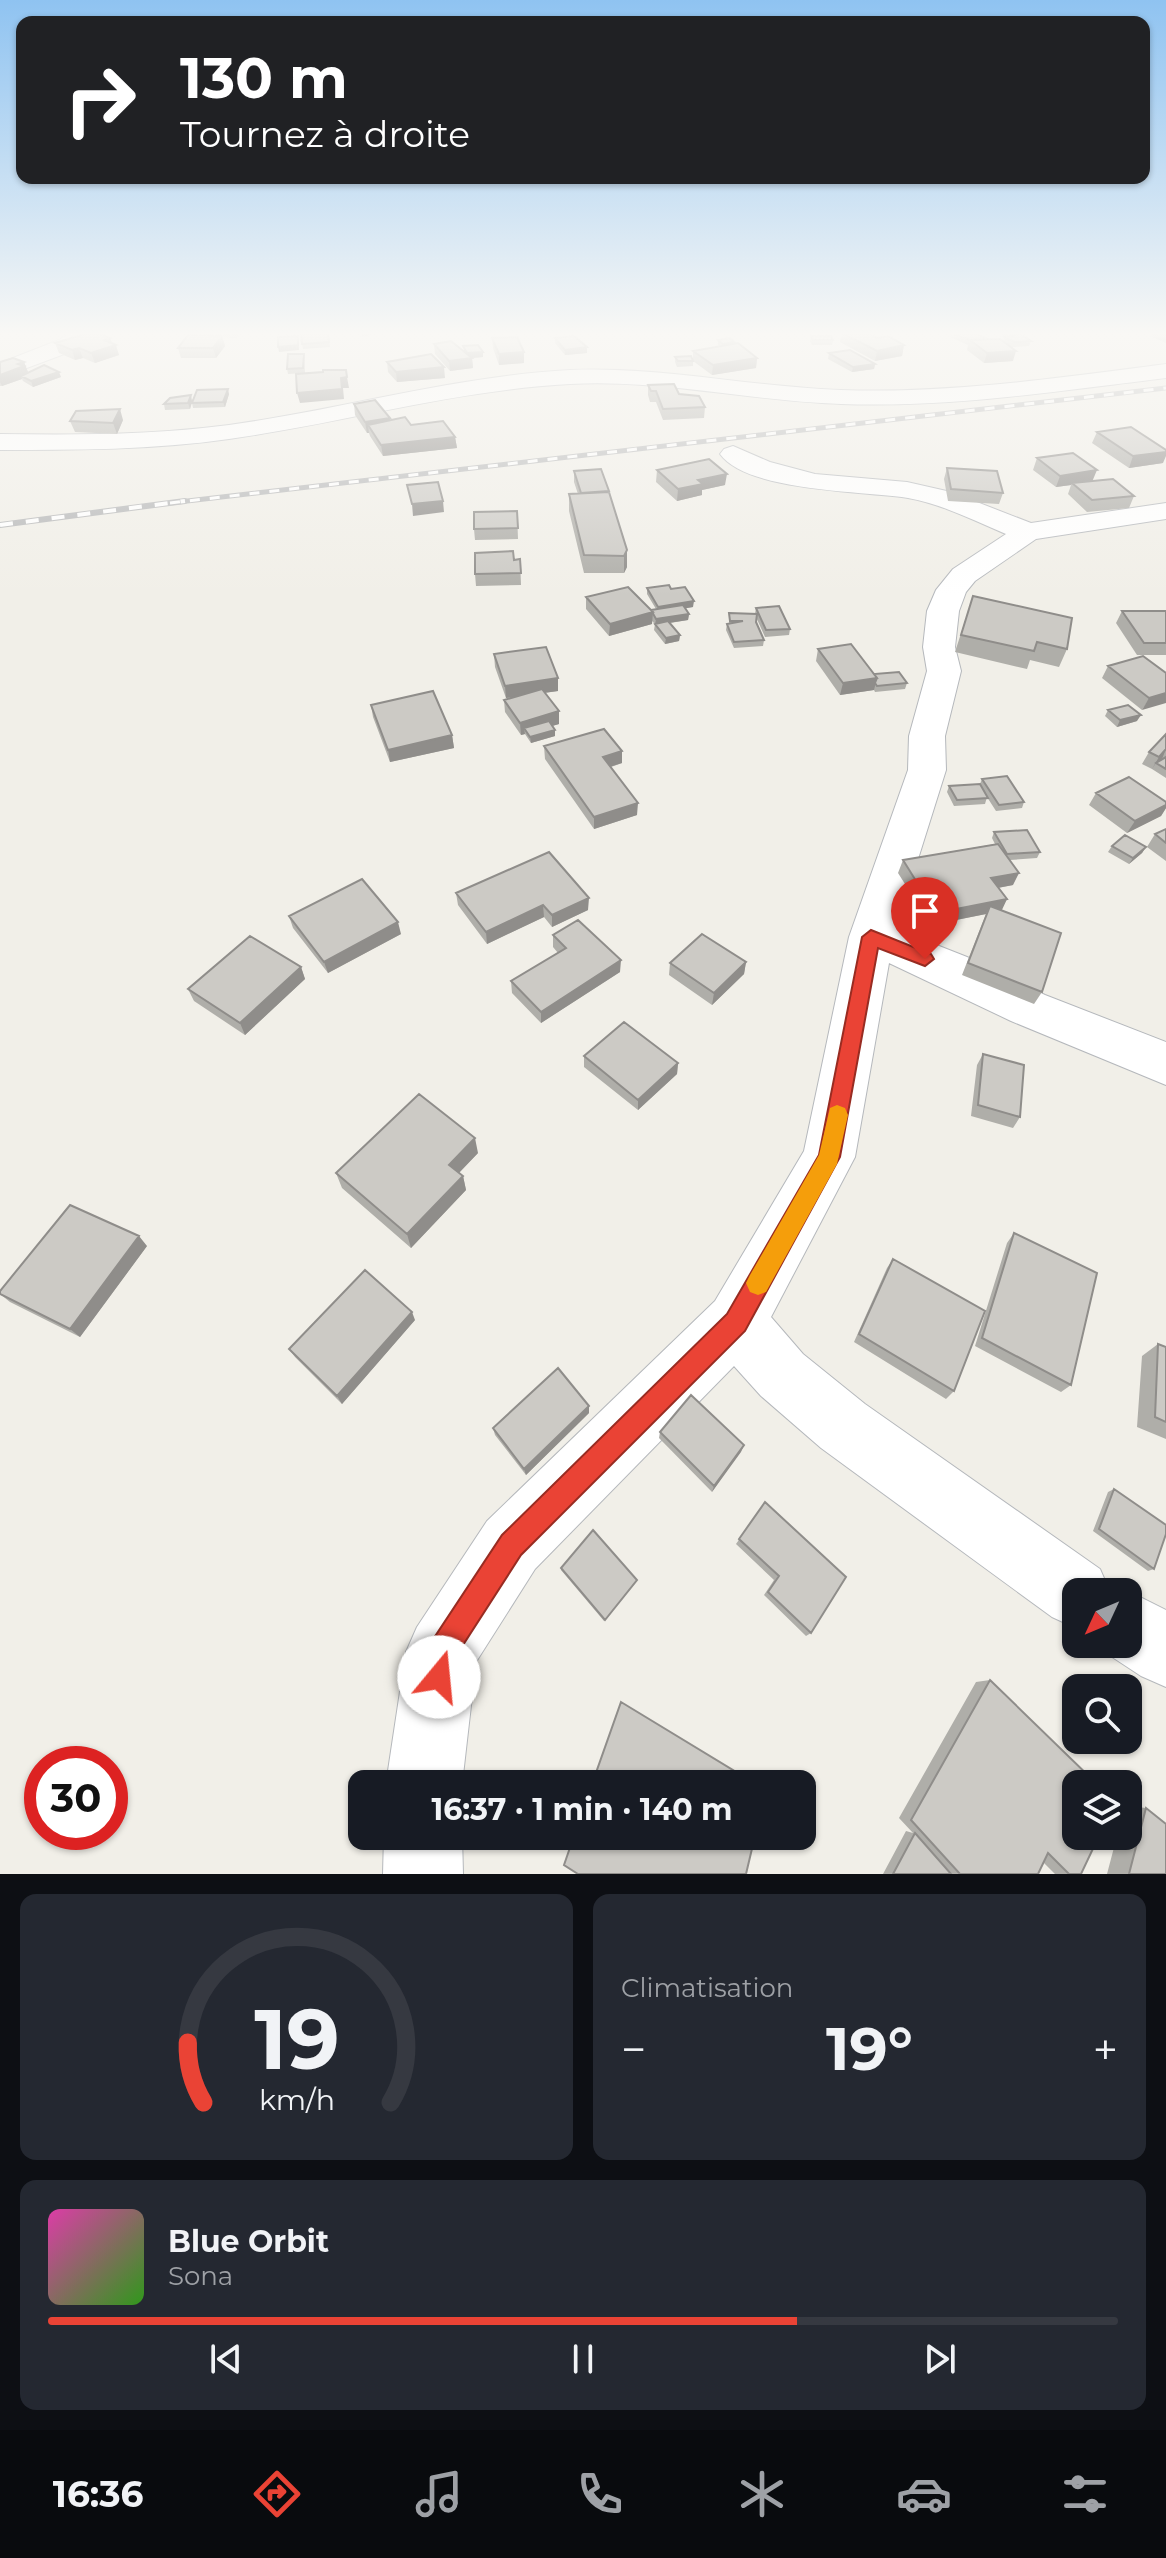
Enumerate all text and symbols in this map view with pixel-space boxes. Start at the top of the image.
text: 130 m [180,44,348,112]
icon: right [48,48,152,152]
text: Tournez à droite [180,112,470,156]
pin [891,877,959,959]
icon: arrive [903,889,947,933]
north arrow [1062,1578,1142,1658]
map controls [1062,1578,1142,1850]
position arrow [397,1635,481,1719]
button: search [1062,1674,1142,1754]
speed limit sign: 30 [24,1746,128,1850]
button: layers [1062,1770,1142,1850]
text: 16:37 · 1 min · 140 m [431,1791,733,1828]
text: Climatisation [621,1972,793,2004]
text: 19 [254,1988,339,2090]
text: 19° [826,2012,913,2085]
text: − [621,2022,646,2076]
text: + [1093,2022,1118,2076]
text: km/h [258,2082,335,2117]
text: Blue Orbit [168,2223,329,2260]
text: Sona [168,2260,233,2292]
icon: previous [204,2337,248,2381]
icon: pause [561,2337,605,2381]
icon: next [918,2337,962,2381]
icon: directions [249,2466,305,2522]
icon: music [411,2466,467,2522]
icon: phone [572,2466,628,2522]
icon: climate [734,2466,790,2522]
icon: car [896,2466,952,2522]
icon: filters [1057,2466,1113,2522]
text: 16:36 [53,2472,144,2516]

